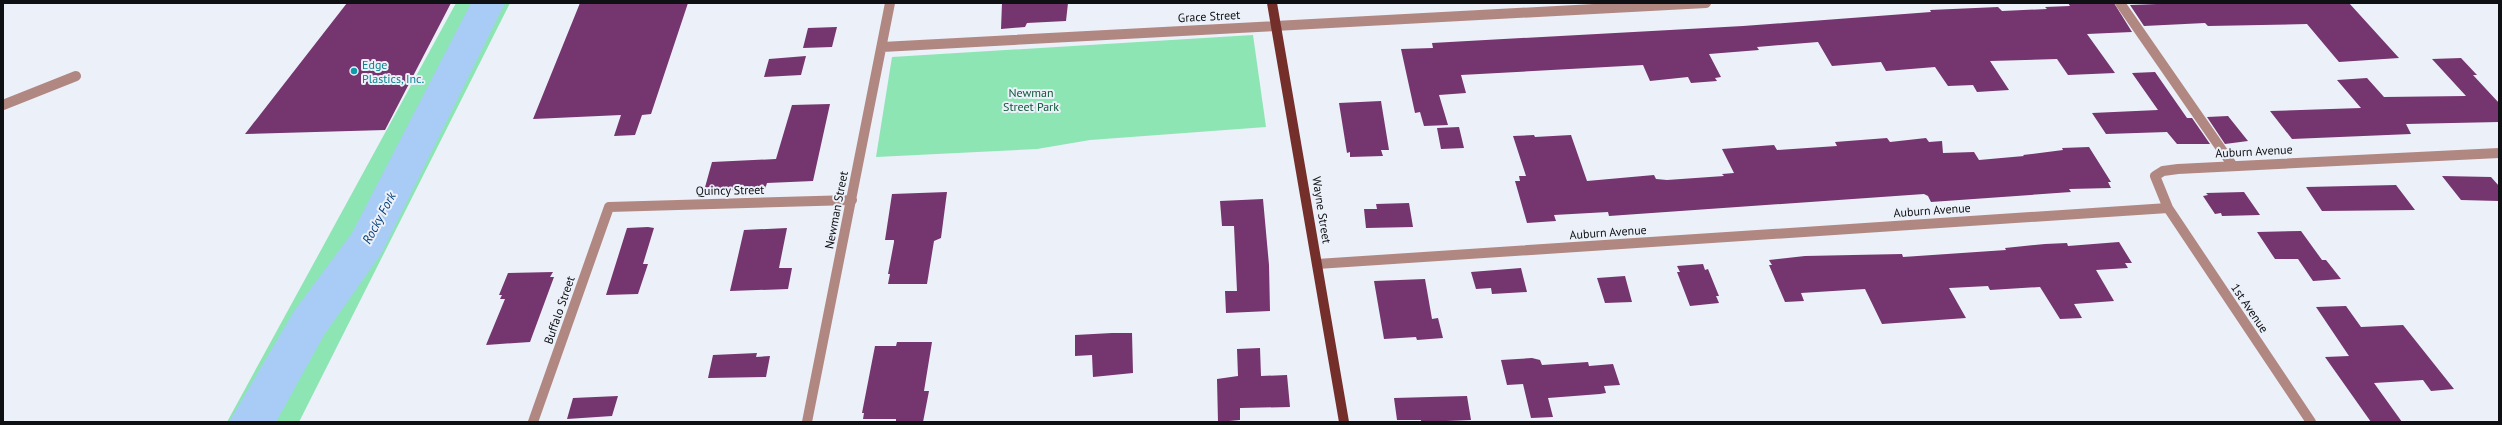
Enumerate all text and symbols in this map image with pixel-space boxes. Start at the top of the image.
street label: Grace Street [1177,7,1241,25]
place label: Edge Plastics, Inc. [362,57,424,86]
marker: Edge Plastics, Inc. [349,66,359,76]
park label: Newman Street Park [1003,85,1059,114]
street label: Auburn Avenue [2215,141,2293,161]
street label: Newman Street [821,170,851,250]
street label: Wayne Street [1309,175,1335,245]
street label: Quincy Street [695,182,765,198]
water label: Rocky Fork [358,188,400,247]
street label: Auburn Avenue [1893,200,1971,220]
street label: Auburn Avenue [1569,222,1647,242]
street label: Buffalo Street [540,274,578,346]
street label: 1st Avenue [2228,281,2272,335]

